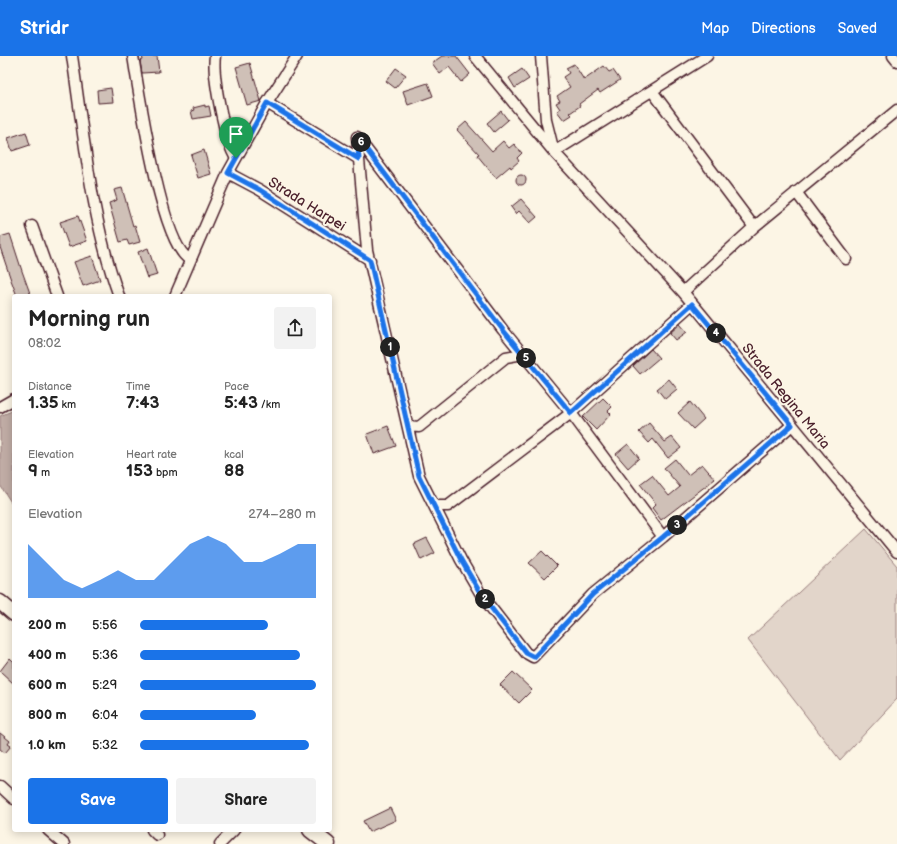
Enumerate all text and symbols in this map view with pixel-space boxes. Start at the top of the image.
text: Stridr [20,17,69,40]
text: Map [701,20,729,37]
text: Directions [751,20,816,37]
text: Saved [838,20,877,37]
pin [219,117,253,158]
icon: arrive [225,123,247,145]
pin: 6 [351,132,371,152]
text: 6 [358,135,364,148]
street label: Strada Harpei [265,173,349,235]
text: Morning run [28,306,150,333]
button: share [274,307,316,349]
pin: 4 [706,323,726,343]
text: 4 [713,326,719,339]
text: 08:02 [28,335,61,351]
pin: 1 [380,337,400,357]
text: 1 [388,340,392,353]
street label: Strada Regina Maria [738,340,834,452]
pin: 5 [516,348,536,368]
text: 5 [523,351,529,364]
text: Distance [28,380,72,393]
text: Time [126,380,150,393]
text: Pace [224,380,249,393]
text: 1.35 [28,393,59,413]
text: 7:43 [126,393,159,413]
text: 5:43 [224,393,258,413]
text: km [59,398,76,411]
text: /km [258,398,280,411]
text: Elevation [28,448,74,461]
text: Heart rate [126,448,177,461]
text: kcal [224,448,244,461]
text: 9 [28,461,38,481]
text: 153 [126,461,153,481]
text: 88 [224,461,244,481]
text: m [38,466,50,479]
text: bpm [153,466,178,479]
text: Elevation [28,506,82,522]
text: 274–280 m [248,506,316,522]
pin: 3 [667,515,687,535]
text: 3 [674,518,680,531]
pin: 2 [475,589,495,609]
text: 2 [482,592,488,605]
text: 200 m [28,617,66,633]
text: 5:56 [92,617,117,633]
text: 400 m [28,647,66,663]
text: 5:36 [92,647,118,663]
text: 600 m [28,677,67,693]
text: 5:29 [92,677,117,693]
text: 800 m [28,707,67,723]
text: 6:04 [92,707,118,723]
text: 1.0 km [28,737,66,753]
text: 5:32 [92,737,118,753]
button: Save [28,778,168,824]
button: Share [176,778,316,824]

